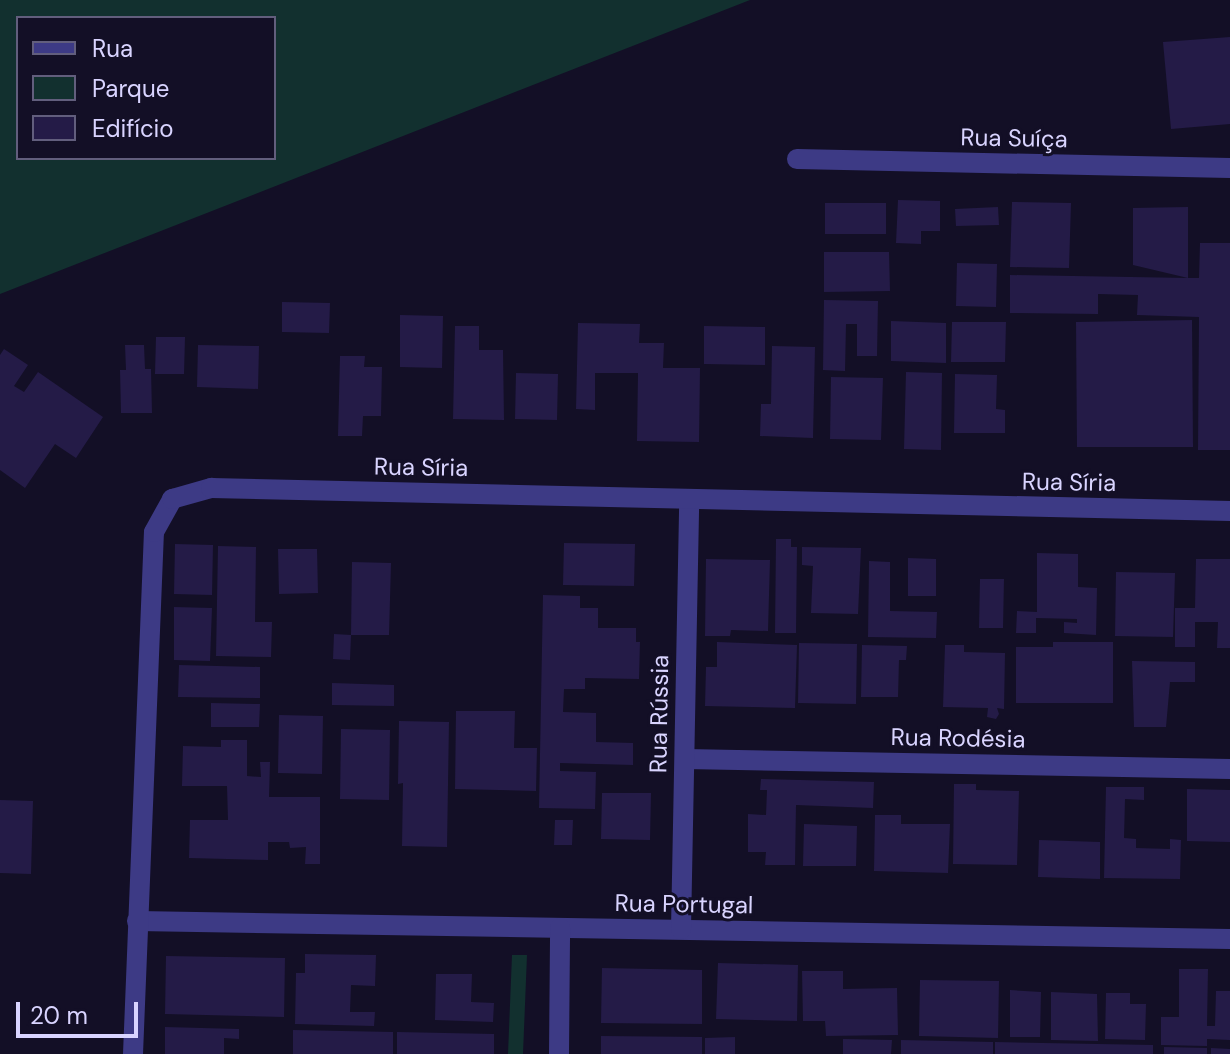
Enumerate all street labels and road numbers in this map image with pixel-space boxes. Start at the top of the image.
street label: Rua Suíça [960,123,1068,153]
street label: Rua Síria [374,452,468,482]
street label: Rua Síria [1022,467,1116,497]
street label: Rua Rússia [644,655,674,773]
street label: Rua Rodésia [890,722,1026,754]
street label: Rua Portugal [614,888,754,920]

